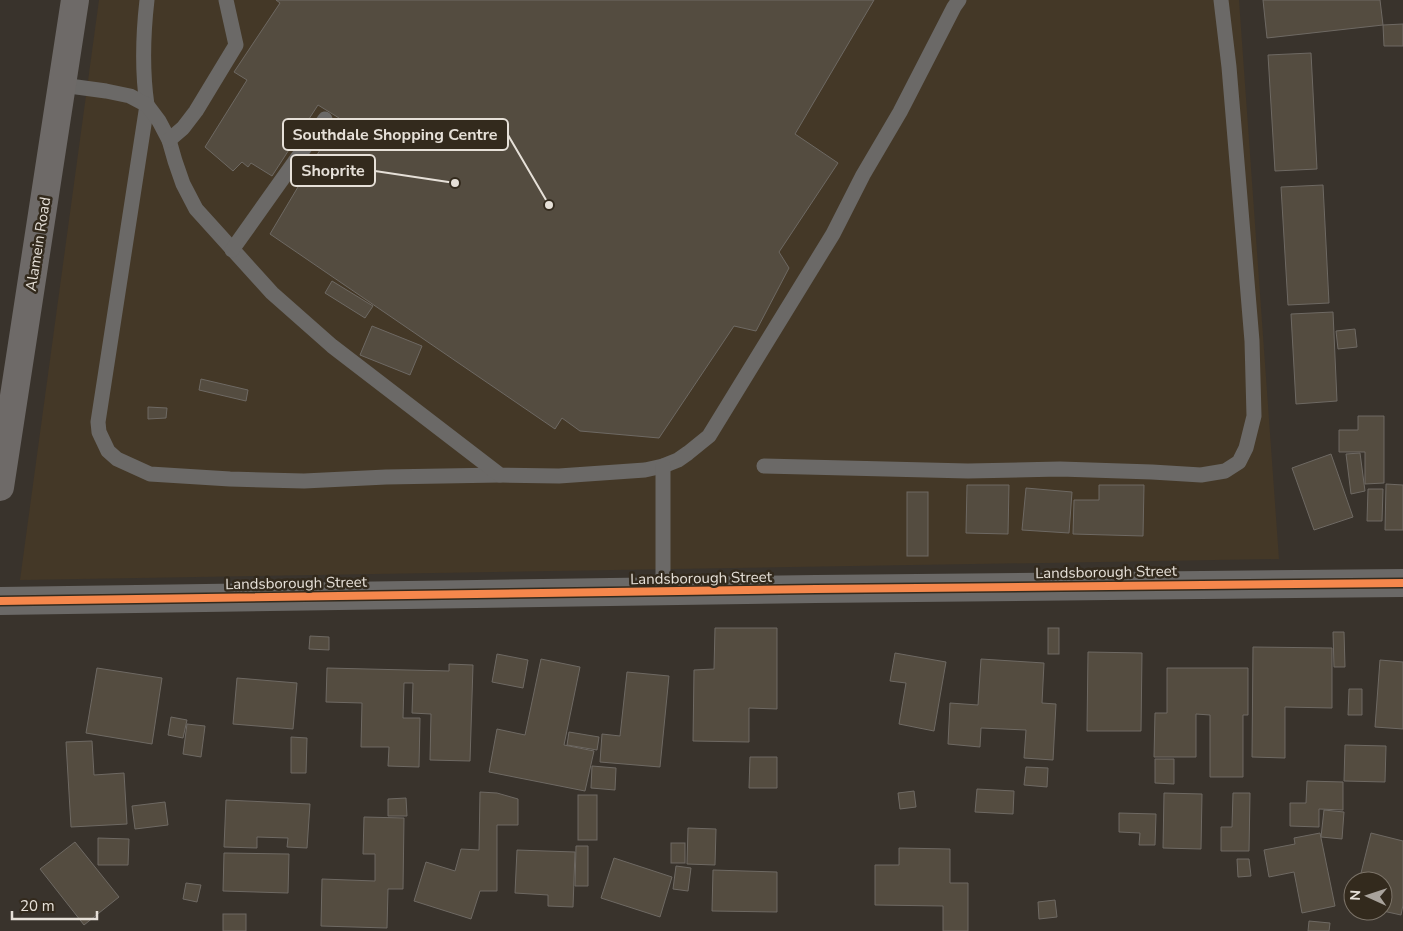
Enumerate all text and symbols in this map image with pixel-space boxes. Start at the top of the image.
callout: Southdale Shopping Centre [283,119,508,150]
text: Southdale Shopping Centre [292,124,498,146]
callout: Shoprite [291,155,375,186]
text: Shoprite [301,160,365,182]
street label: Alamein Road [21,196,55,292]
street label: Landsborough Street [1035,561,1178,583]
street label: Landsborough Street [630,567,773,589]
street label: Landsborough Street [225,572,368,594]
north arrow [1343,871,1393,921]
scale bar [12,888,98,920]
text: N [1346,890,1365,901]
text: 20 m [20,896,55,916]

